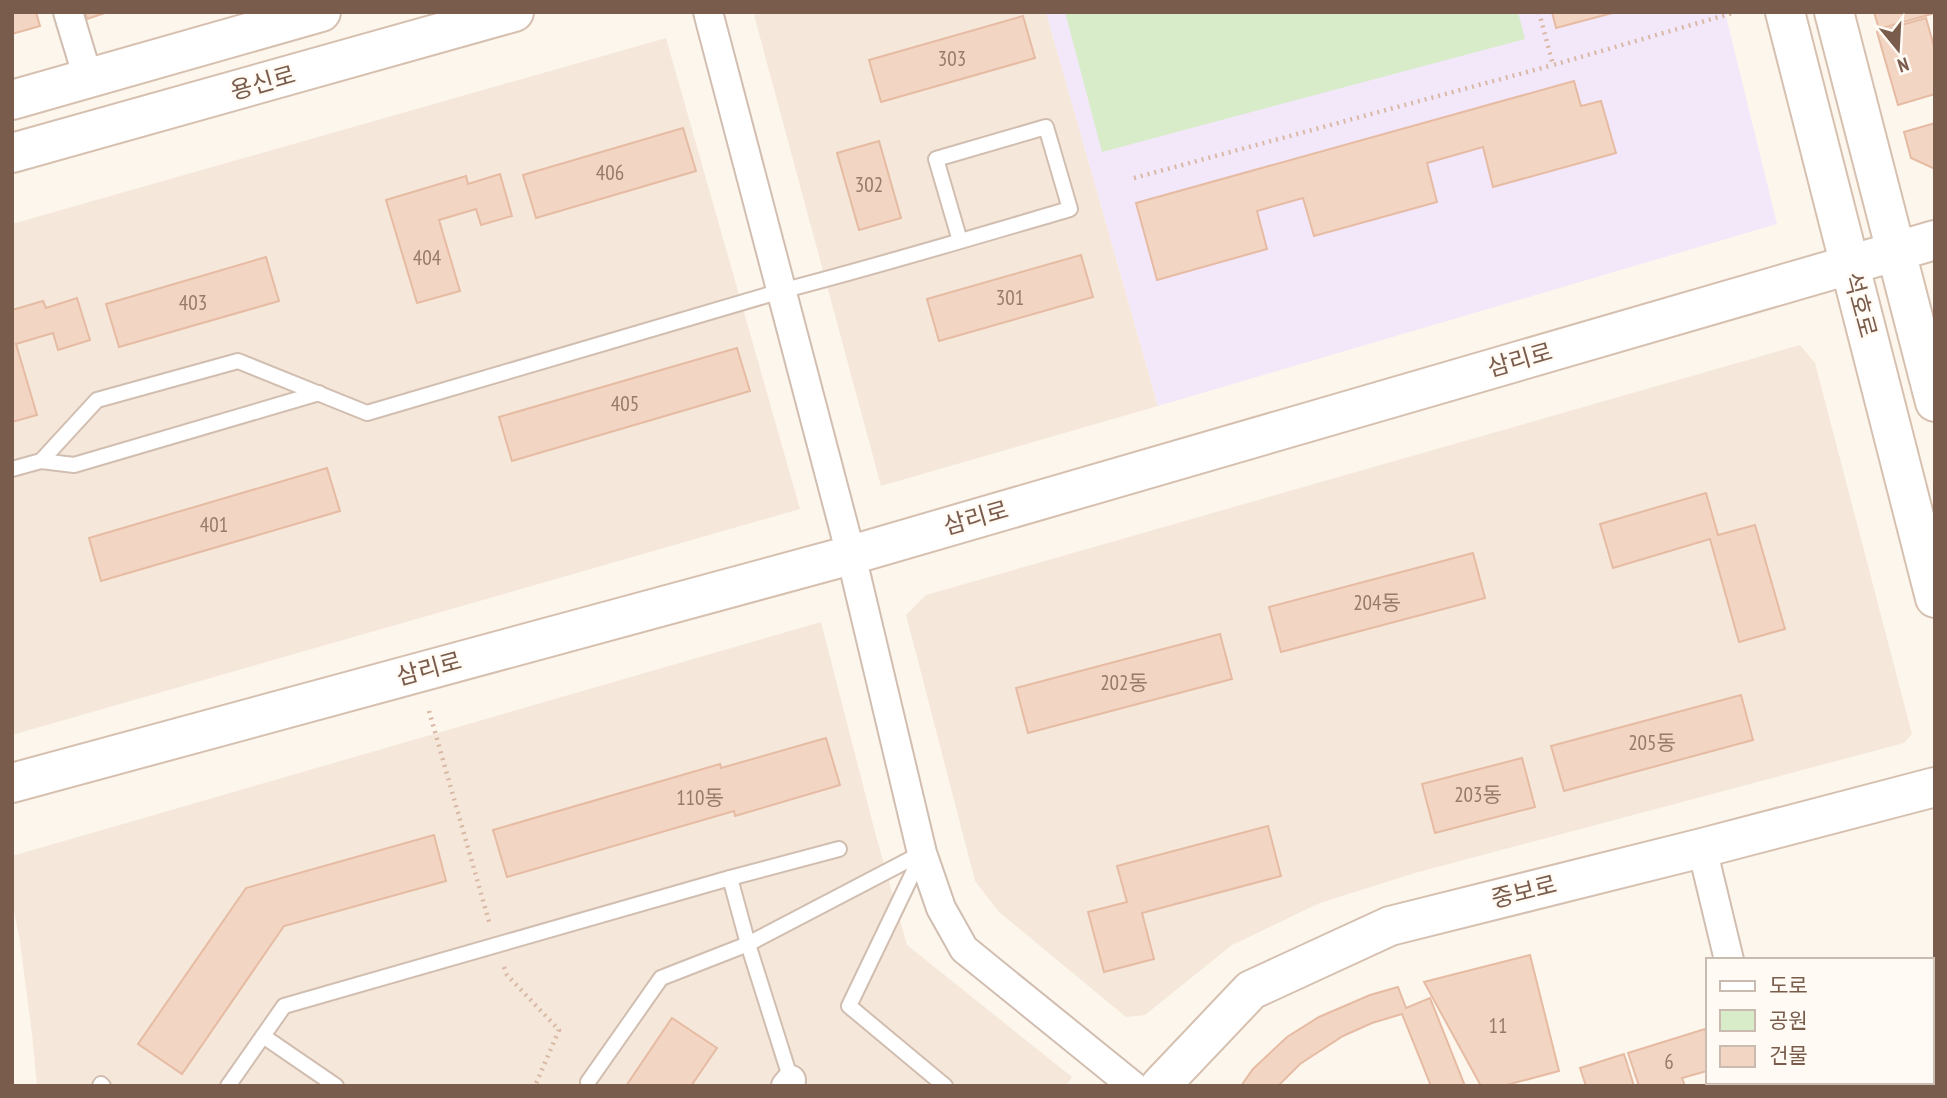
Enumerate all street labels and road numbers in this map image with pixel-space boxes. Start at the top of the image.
street label: 용신로 [227,58,299,107]
street label: 석호로 [1837,269,1884,341]
street label: 삼리로 [1484,335,1556,384]
street label: 삼리로 [940,493,1012,542]
street label: 삼리로 [393,645,465,692]
street label: 중보로 [1488,868,1560,915]

